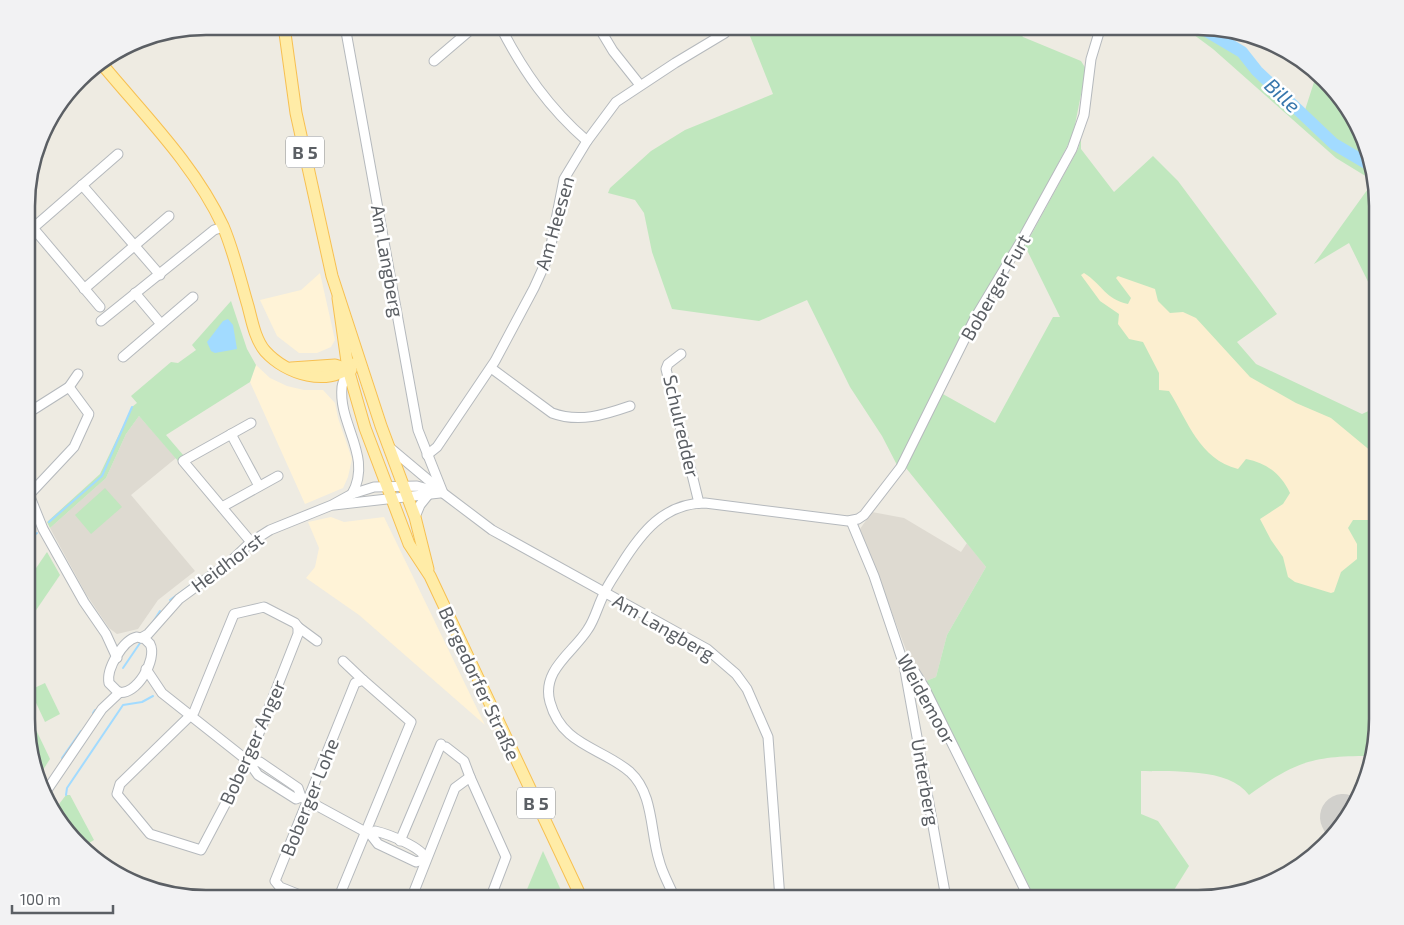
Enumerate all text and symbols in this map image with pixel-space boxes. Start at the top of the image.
water label: Bille [1260,73,1306,118]
road number: B 5 [286,136,324,168]
street label: Am Heesen [530,173,578,273]
street label: Am Langberg [367,203,409,319]
street label: Boberger Furt [955,230,1035,344]
street label: Schulredder [659,372,705,480]
street label: Heidhorst [186,527,268,597]
street label: Am Langberg [609,589,719,666]
street label: Bergedorfer Straße [434,602,526,764]
street label: Weidemoor [893,650,961,748]
street label: Boberger Anger [214,676,290,808]
street label: Boberger Lohe [275,735,343,859]
street label: Unterberg [907,737,945,828]
road number: B 5 [517,788,555,818]
scale bar [12,882,114,914]
text: 100 m [20,890,61,908]

